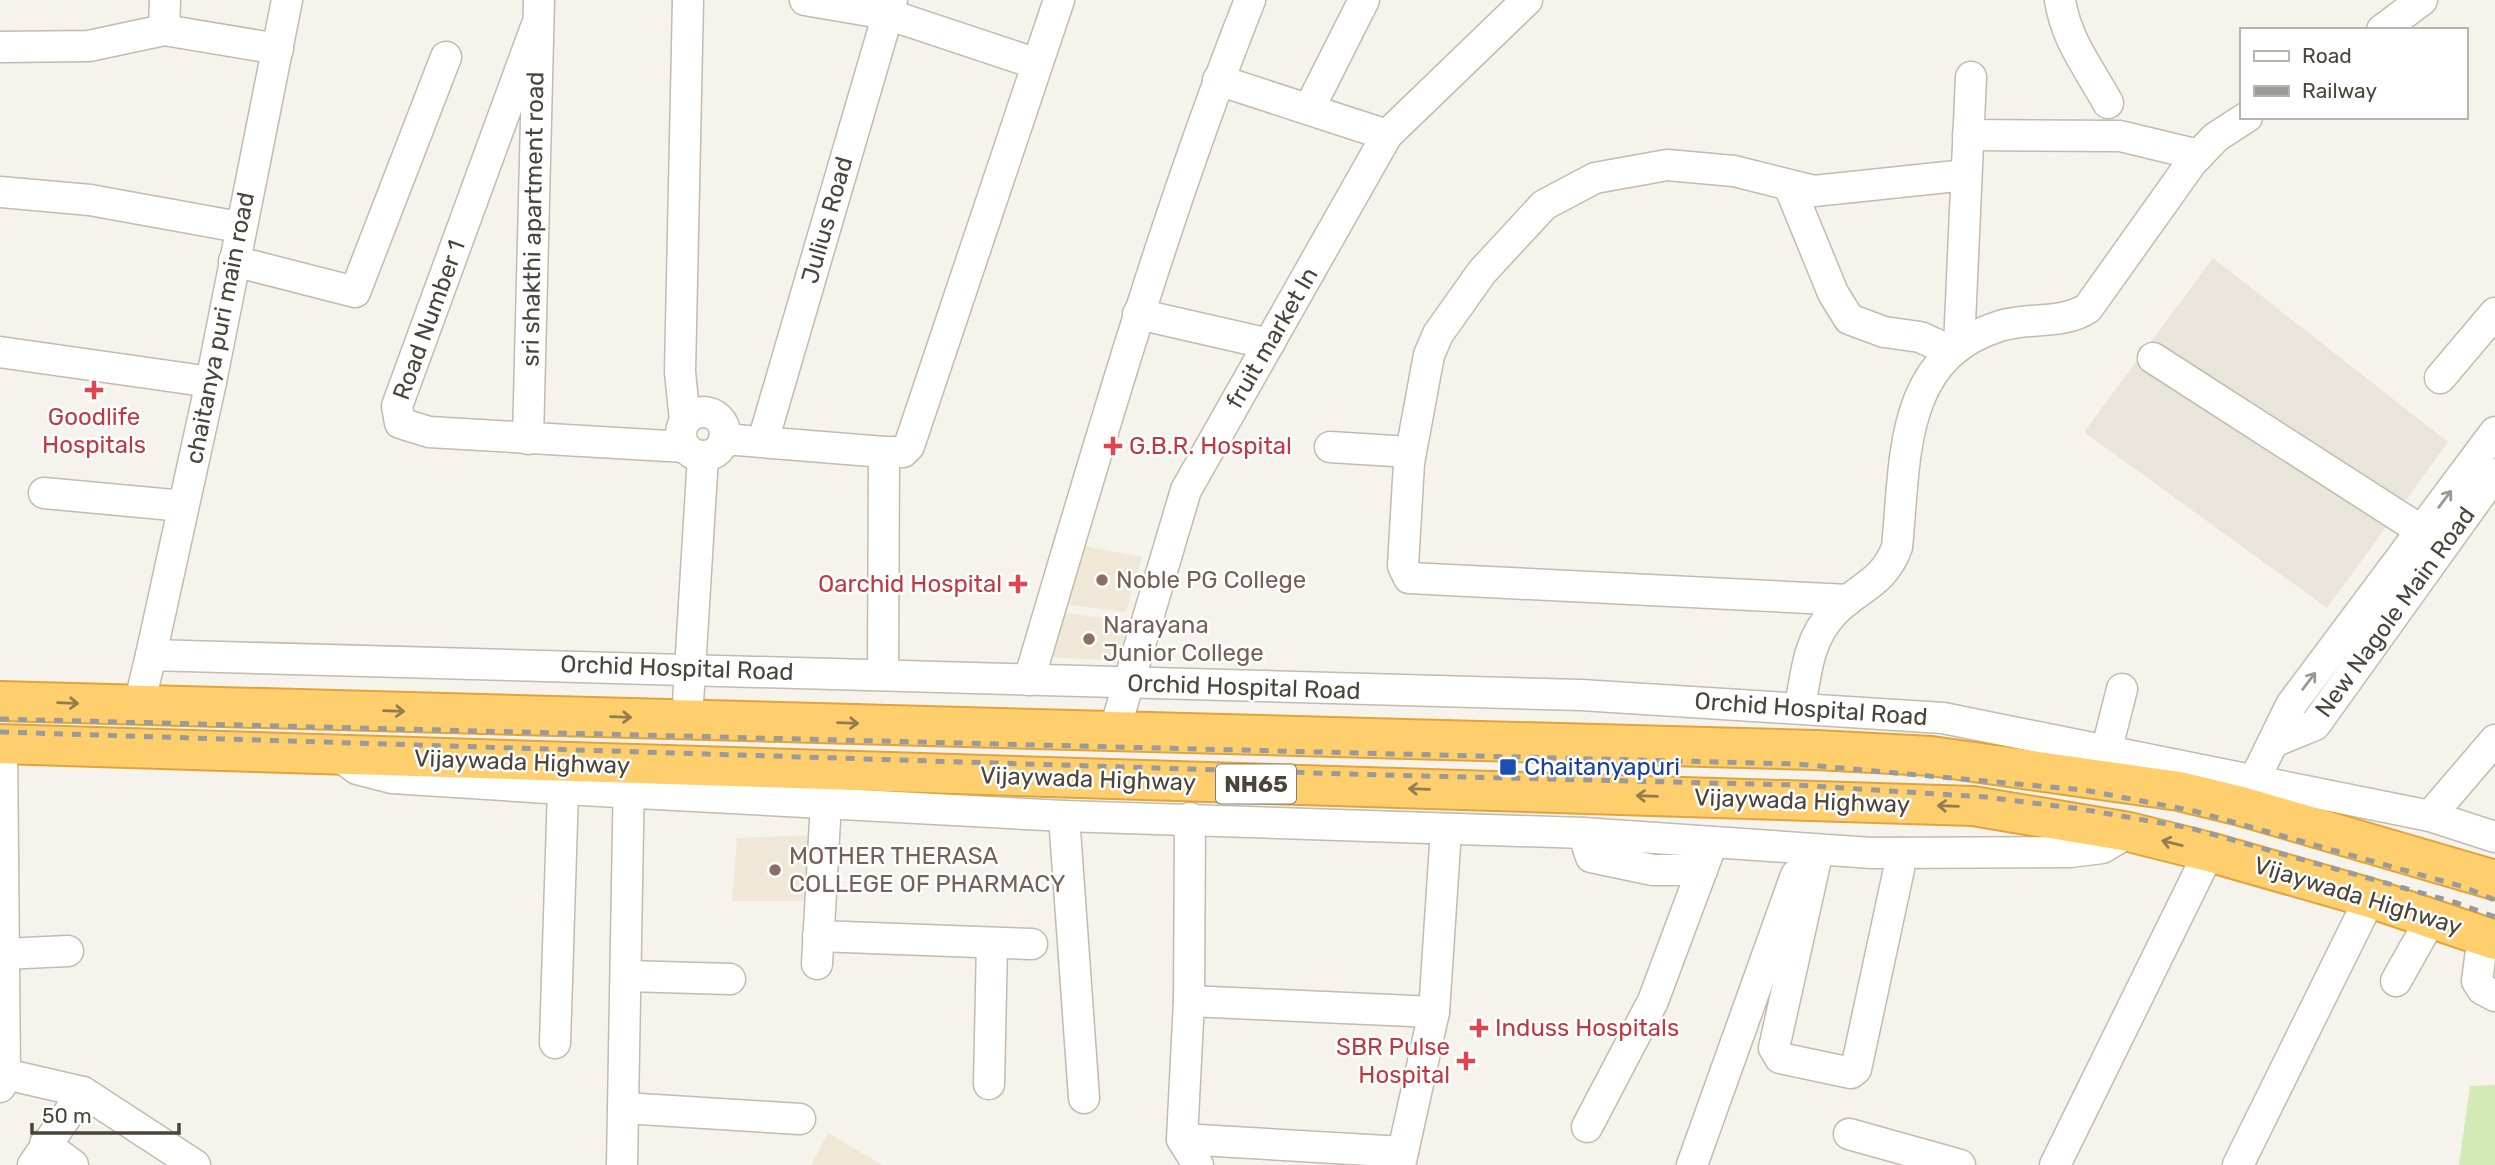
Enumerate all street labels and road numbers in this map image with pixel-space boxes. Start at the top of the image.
street label: sri shakthi apartment road [516,71,550,367]
street label: Julius Road [796,153,858,287]
street label: chaitanya puri main road [180,190,260,466]
street label: Road Number 1 [387,236,471,404]
street label: fruit market ln [1220,262,1324,414]
street label: New Nagole Main Road [2309,501,2481,723]
street label: Orchid Hospital Road [560,650,794,686]
street label: Orchid Hospital Road [1127,669,1361,705]
street label: Orchid Hospital Road [1694,687,1928,731]
street label: Vijaywada Highway [414,744,630,780]
street label: Vijaywada Highway [980,761,1196,797]
road number: NH65 [1216,764,1296,804]
street label: Vijaywada Highway [1694,783,1910,819]
street label: Vijaywada Highway [2251,851,2465,941]

